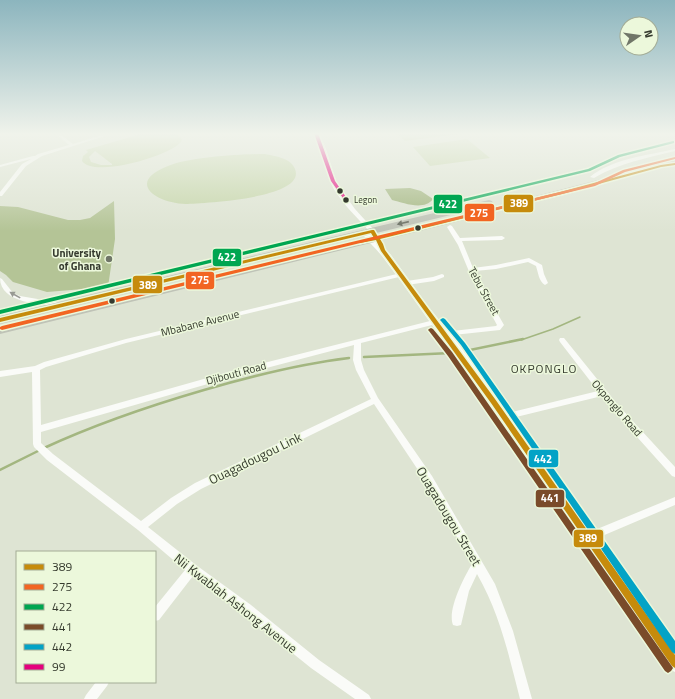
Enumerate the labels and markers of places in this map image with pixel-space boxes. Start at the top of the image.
unlabelled marker [335,186,345,196]
place label: Legon [354,193,377,206]
marker: Legon [341,195,351,205]
unlabelled marker [413,223,423,233]
place label: University of Ghana [52,245,101,274]
marker: University of Ghana [104,254,114,264]
unlabelled marker [107,296,117,306]

